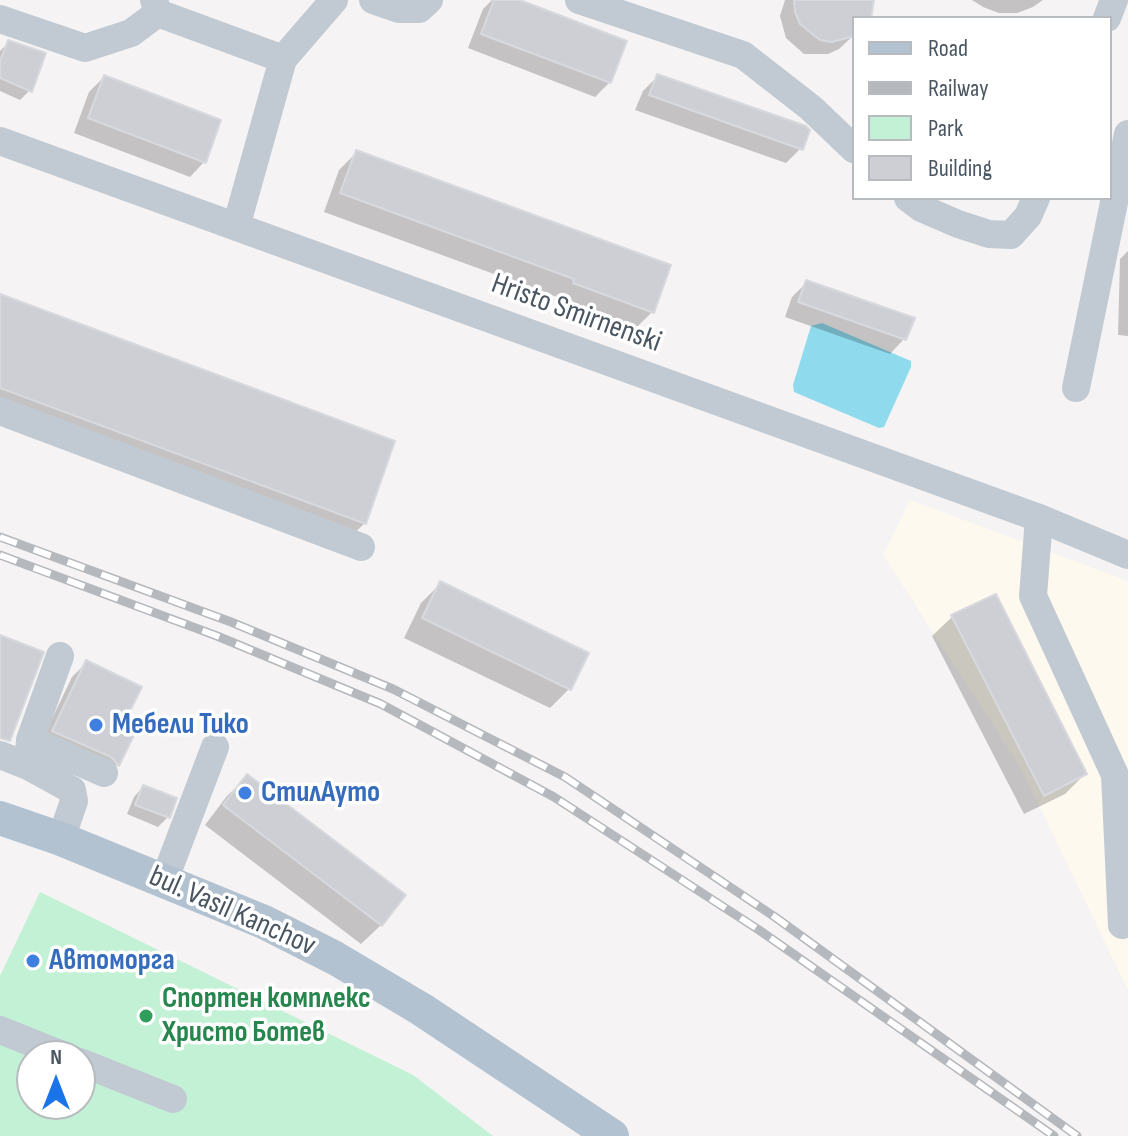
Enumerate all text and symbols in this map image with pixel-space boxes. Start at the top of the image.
legend [852,16,1112,200]
text: Road [928,34,968,63]
text: Railway [928,74,988,103]
text: Park [928,114,963,143]
text: Building [928,154,992,183]
street label: Hristo Smirnenski [486,267,666,361]
place label: Мебели Тико [112,707,249,743]
marker: Мебели Тико [87,716,105,734]
place label: СтилАуто [261,775,380,811]
marker: СтилАуто [236,784,254,802]
street label: bul. Vasil Kanchov [143,859,321,965]
place label: Автоморга [49,943,175,979]
marker: Автоморга [24,952,42,970]
place label: Спортен комплекс Христо Ботев [162,981,371,1052]
marker: Спортен комплекс Христо Ботев [137,1007,155,1025]
north arrow [16,1040,96,1120]
text: N [50,1044,62,1071]

